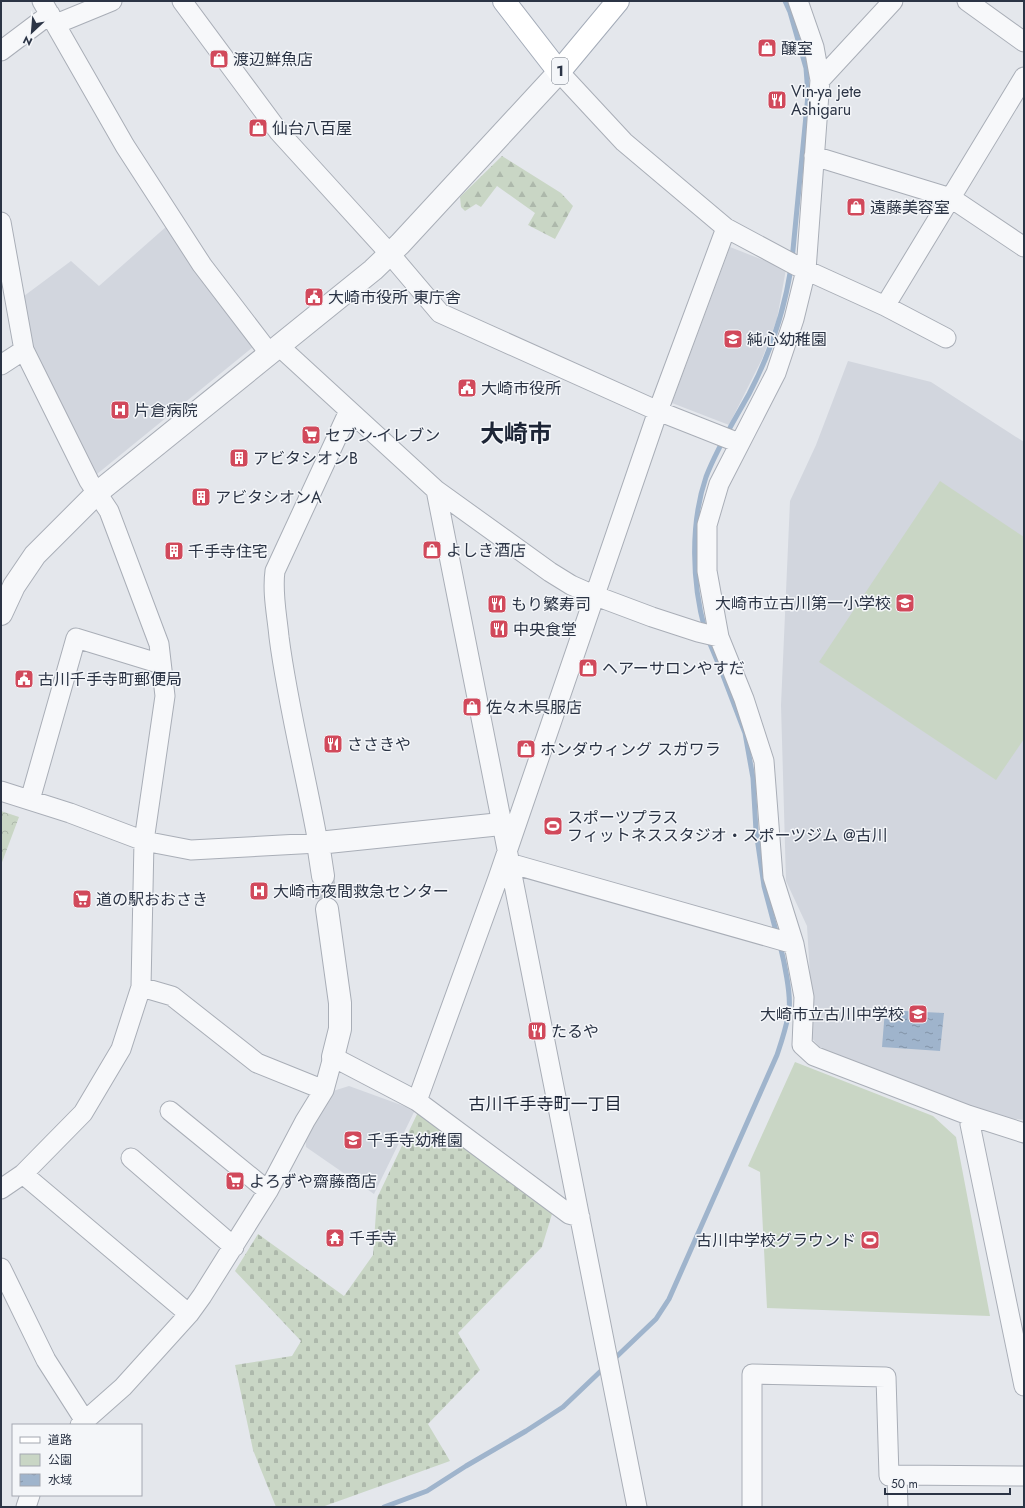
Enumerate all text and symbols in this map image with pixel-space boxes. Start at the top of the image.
north arrow [12,12,52,52]
text: N [20,32,35,50]
shop icon: 醸室 [756,37,778,59]
place label: 醸室 [781,37,813,60]
shop icon: 渡辺鮮魚店 [208,48,230,70]
place label: 渡辺鮮魚店 [233,48,313,71]
road number: 1 [552,58,568,84]
place label: Vin-ya jete Ashigaru [791,80,861,121]
restaurant icon: Vin-ya jete Ashigaru [766,89,788,111]
shop icon: 仙台八百屋 [247,117,269,139]
place label: 仙台八百屋 [272,117,352,140]
shop icon: 遠藤美容室 [845,196,867,218]
place label: 遠藤美容室 [870,196,950,219]
public building icon: 大崎市役所 東庁舎 [303,286,325,308]
place label: 大崎市役所 東庁舎 [328,286,461,309]
school or university icon: 純心幼稚園 [722,328,744,350]
place label: 純心幼稚園 [747,328,827,351]
public building icon: 大崎市役所 [456,377,478,399]
place label: 大崎市役所 [481,377,561,400]
hospital icon: 片倉病院 [109,399,131,421]
place label: 片倉病院 [134,399,198,422]
district label: 大崎市 [480,416,552,451]
supermarket icon: セブン-イレブン [300,424,322,446]
place label: セブン-イレブン [325,424,440,447]
building icon: アビタシオンB [228,447,250,469]
place label: アビタシオンB [253,447,358,470]
building icon: アビタシオンA [190,486,212,508]
place label: アビタシオンA [215,486,322,509]
shop icon: よしき酒店 [421,539,443,561]
place label: よしき酒店 [446,539,526,562]
building icon: 千手寺住宅 [163,540,185,562]
place label: 千手寺住宅 [188,540,268,563]
place label: 大崎市立古川第一小学校 [715,592,891,615]
school or university icon: 大崎市立古川第一小学校 [894,592,916,614]
restaurant icon: もり繁寿司 [486,593,508,615]
place label: もり繁寿司 [511,593,591,616]
restaurant icon: 中央食堂 [488,618,510,640]
place label: 中央食堂 [513,618,577,641]
shop icon: ヘアーサロンやすだ [577,657,599,679]
place label: ヘアーサロンやすだ [602,657,745,680]
public building icon: 古川千手寺町郵便局 [13,668,35,690]
place label: 古川千手寺町郵便局 [38,668,182,691]
shop icon: 佐々木呉服店 [461,696,483,718]
place label: 佐々木呉服店 [486,696,582,719]
restaurant icon: ささきや [322,733,344,755]
place label: ささきや [347,733,411,756]
shop icon: ホンダウィング スガワラ [515,738,537,760]
place label: ホンダウィング スガワラ [540,738,721,761]
place label: スポーツプラス フィットネススタジオ・スポーツジム @古川 [567,806,887,847]
sports icon: スポーツプラス フィットネススタジオ・スポーツジム @古川 [542,815,564,837]
hospital icon: 大崎市夜間救急センター [248,880,270,902]
place label: 大崎市夜間救急センター [273,880,449,903]
supermarket icon: 道の駅おおさき [71,888,93,910]
place label: 道の駅おおさき [96,888,208,911]
place label: 大崎市立古川中学校 [760,1003,904,1026]
school or university icon: 大崎市立古川中学校 [907,1003,929,1025]
restaurant icon: たるや [526,1020,548,1042]
place label: たるや [551,1020,599,1043]
district label: 古川千手寺町一丁目 [469,1092,622,1116]
school or university icon: 千手寺幼稚園 [342,1129,364,1151]
place label: 千手寺幼稚園 [367,1129,463,1152]
supermarket icon: よろずや齋藤商店 [224,1170,246,1192]
place label: よろずや齋藤商店 [249,1170,377,1193]
temple icon: 千手寺 [324,1227,346,1249]
place label: 千手寺 [349,1227,397,1250]
place label: 古川中学校グラウンド [696,1229,856,1252]
sports icon: 古川中学校グラウンド [859,1229,881,1251]
legend [12,1424,142,1496]
text: 道路 [48,1431,72,1449]
text: 公園 [48,1451,72,1469]
scale bar [885,1470,1010,1496]
text: 水域 [48,1471,72,1489]
text: 50 m [891,1475,918,1493]

